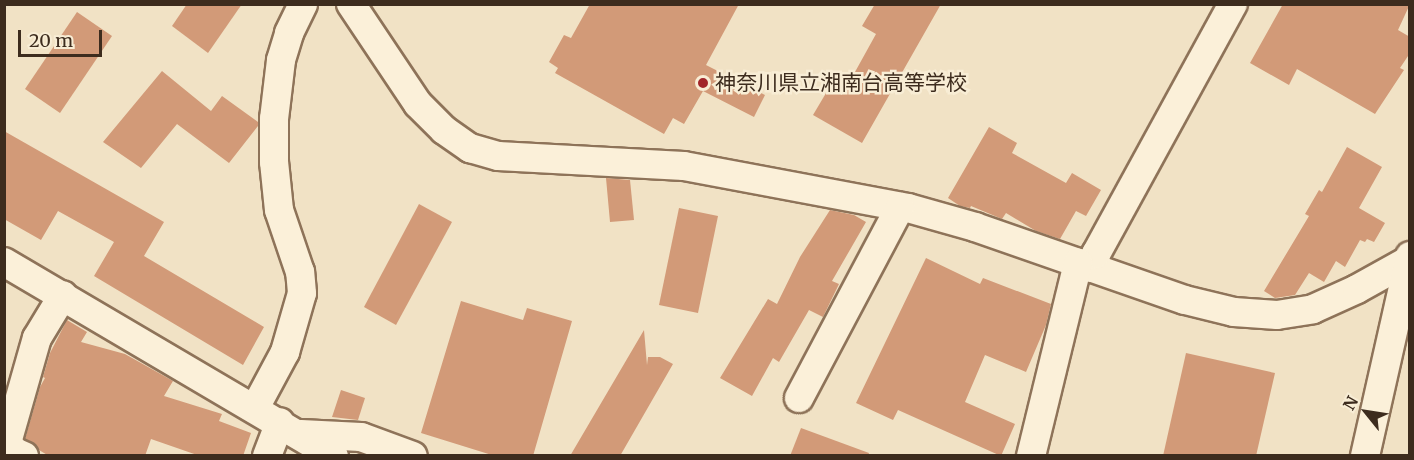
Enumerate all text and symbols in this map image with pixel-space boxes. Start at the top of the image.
scale bar [21,18,105,56]
text: 20 m [29,29,73,52]
place label: 神奈川県立湘南台高等学校 [715,70,967,96]
marker: 神奈川県立湘南台高等学校 [696,76,710,90]
north arrow [1336,382,1396,442]
text: N [1339,393,1362,413]

